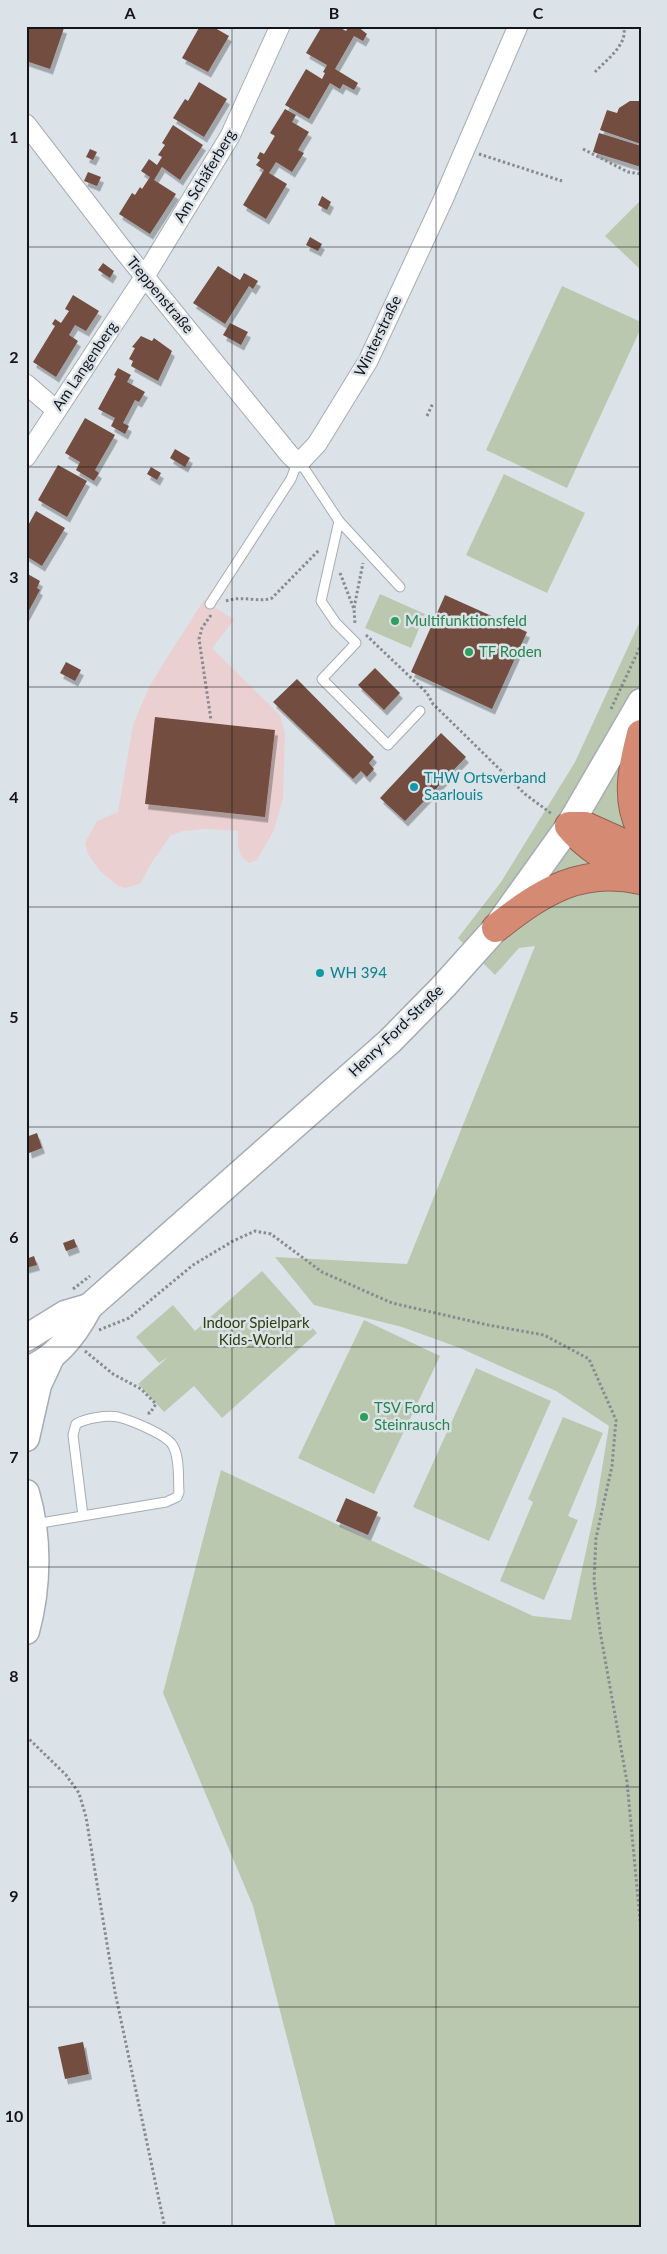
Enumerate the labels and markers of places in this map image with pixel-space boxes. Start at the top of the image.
place label: Multifunktionsfeld [405,611,527,629]
marker: Multifunktionsfeld [389,615,401,627]
place label: TF Roden [479,642,542,660]
marker: TF Roden [463,646,475,658]
place label: THW Ortsverband Saarlouis [424,768,546,803]
marker: THW Ortsverband Saarlouis [408,781,420,793]
place label: WH 394 [330,963,387,981]
marker: WH 394 [314,967,326,979]
place label: TSV Ford Steinrausch [374,1398,450,1433]
marker: TSV Ford Steinrausch [358,1411,370,1423]

